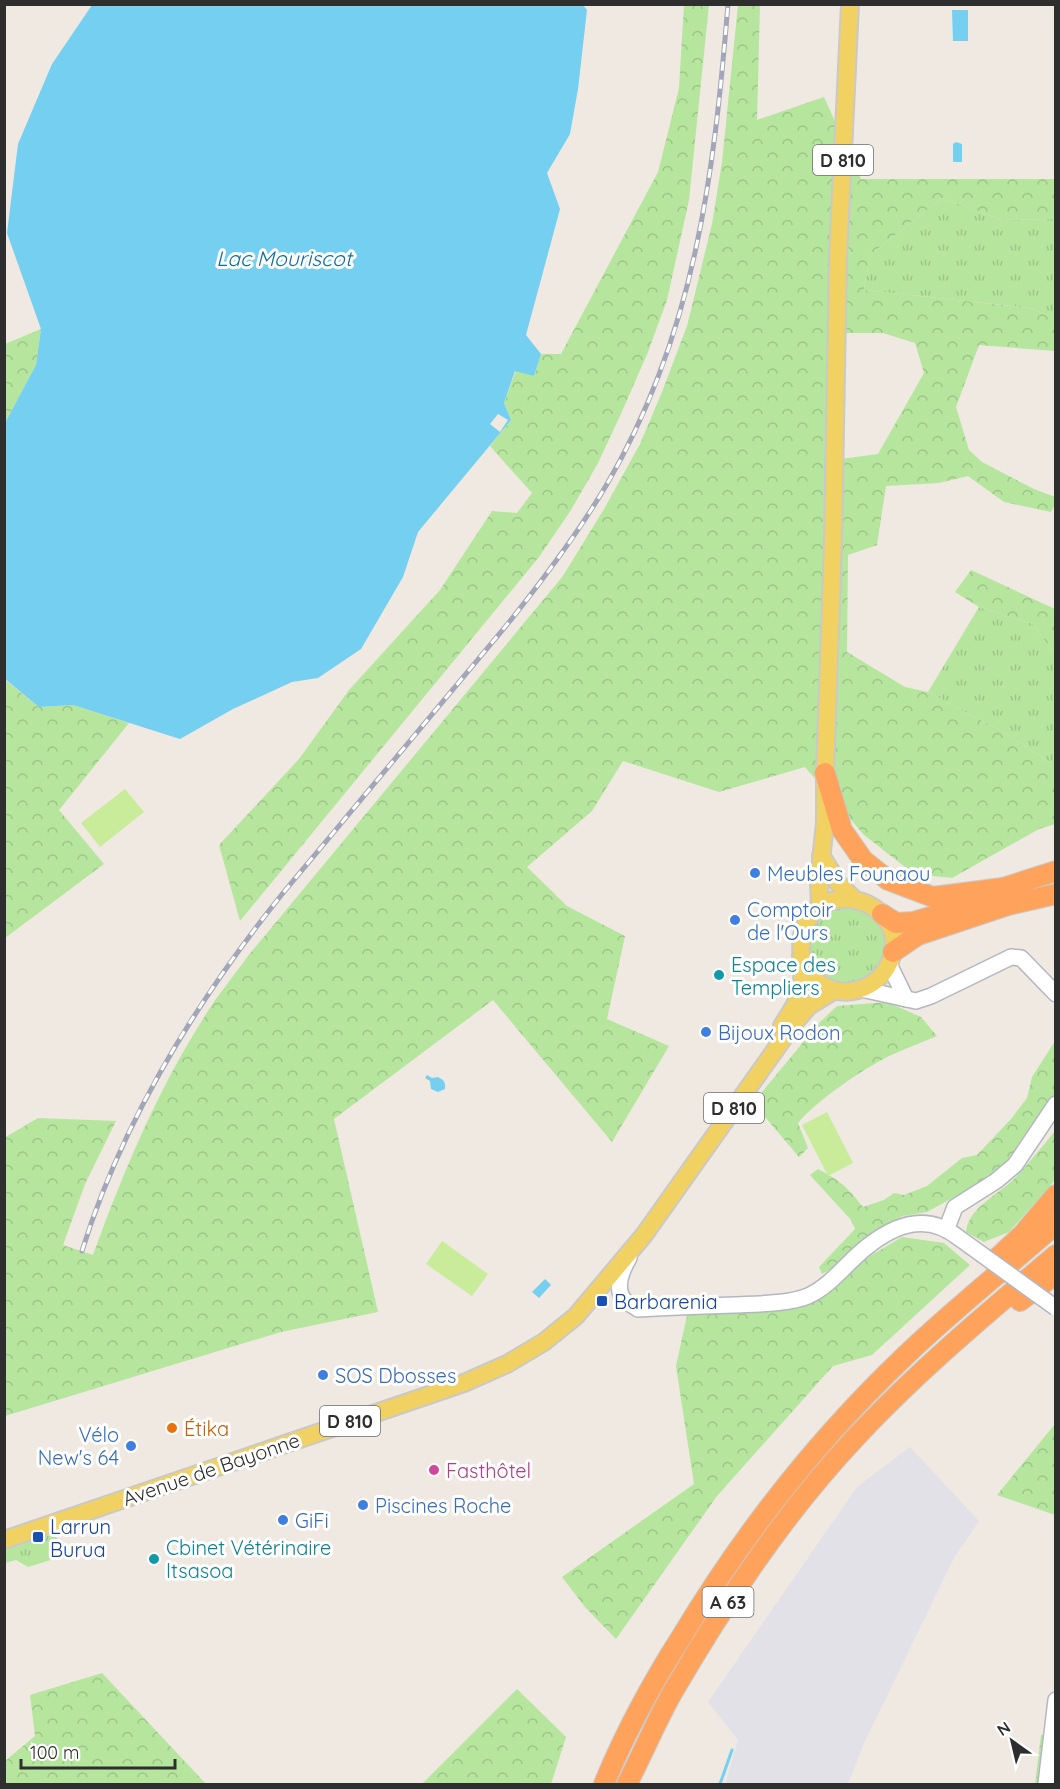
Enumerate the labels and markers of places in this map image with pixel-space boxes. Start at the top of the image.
place label: Meubles Founaou [767,861,931,886]
marker: Meubles Founaou [748,866,762,880]
place label: Comptoir de l'Ours [747,897,834,945]
marker: Comptoir de l'Ours [728,913,742,927]
place label: Espace des Templiers [731,952,836,1000]
marker: Espace des Templiers [712,968,726,982]
place label: Bijoux Rodon [718,1020,840,1045]
marker: Bijoux Rodon [699,1025,713,1039]
place label: Barbarenia [614,1289,718,1314]
marker: Barbarenia [595,1294,609,1308]
place label: SOS Dbosses [335,1363,456,1388]
marker: SOS Dbosses [316,1368,330,1382]
place label: Étika [184,1416,229,1441]
marker: Étika [165,1421,179,1435]
place label: Vélo New's 64 [38,1422,119,1470]
marker: Vélo New's 64 [124,1439,138,1453]
place label: Fasthôtel [446,1458,531,1483]
marker: Fasthôtel [427,1463,441,1477]
place label: Piscines Roche [375,1493,511,1518]
marker: Piscines Roche [356,1498,370,1512]
place label: GiFi [295,1508,329,1533]
marker: GiFi [276,1513,290,1527]
place label: Larrun Burua [50,1514,111,1562]
marker: Larrun Burua [31,1530,45,1544]
place label: Cbinet Vétérinaire Itsasoa [166,1535,331,1583]
marker: Cbinet Vétérinaire Itsasoa [147,1552,161,1566]

